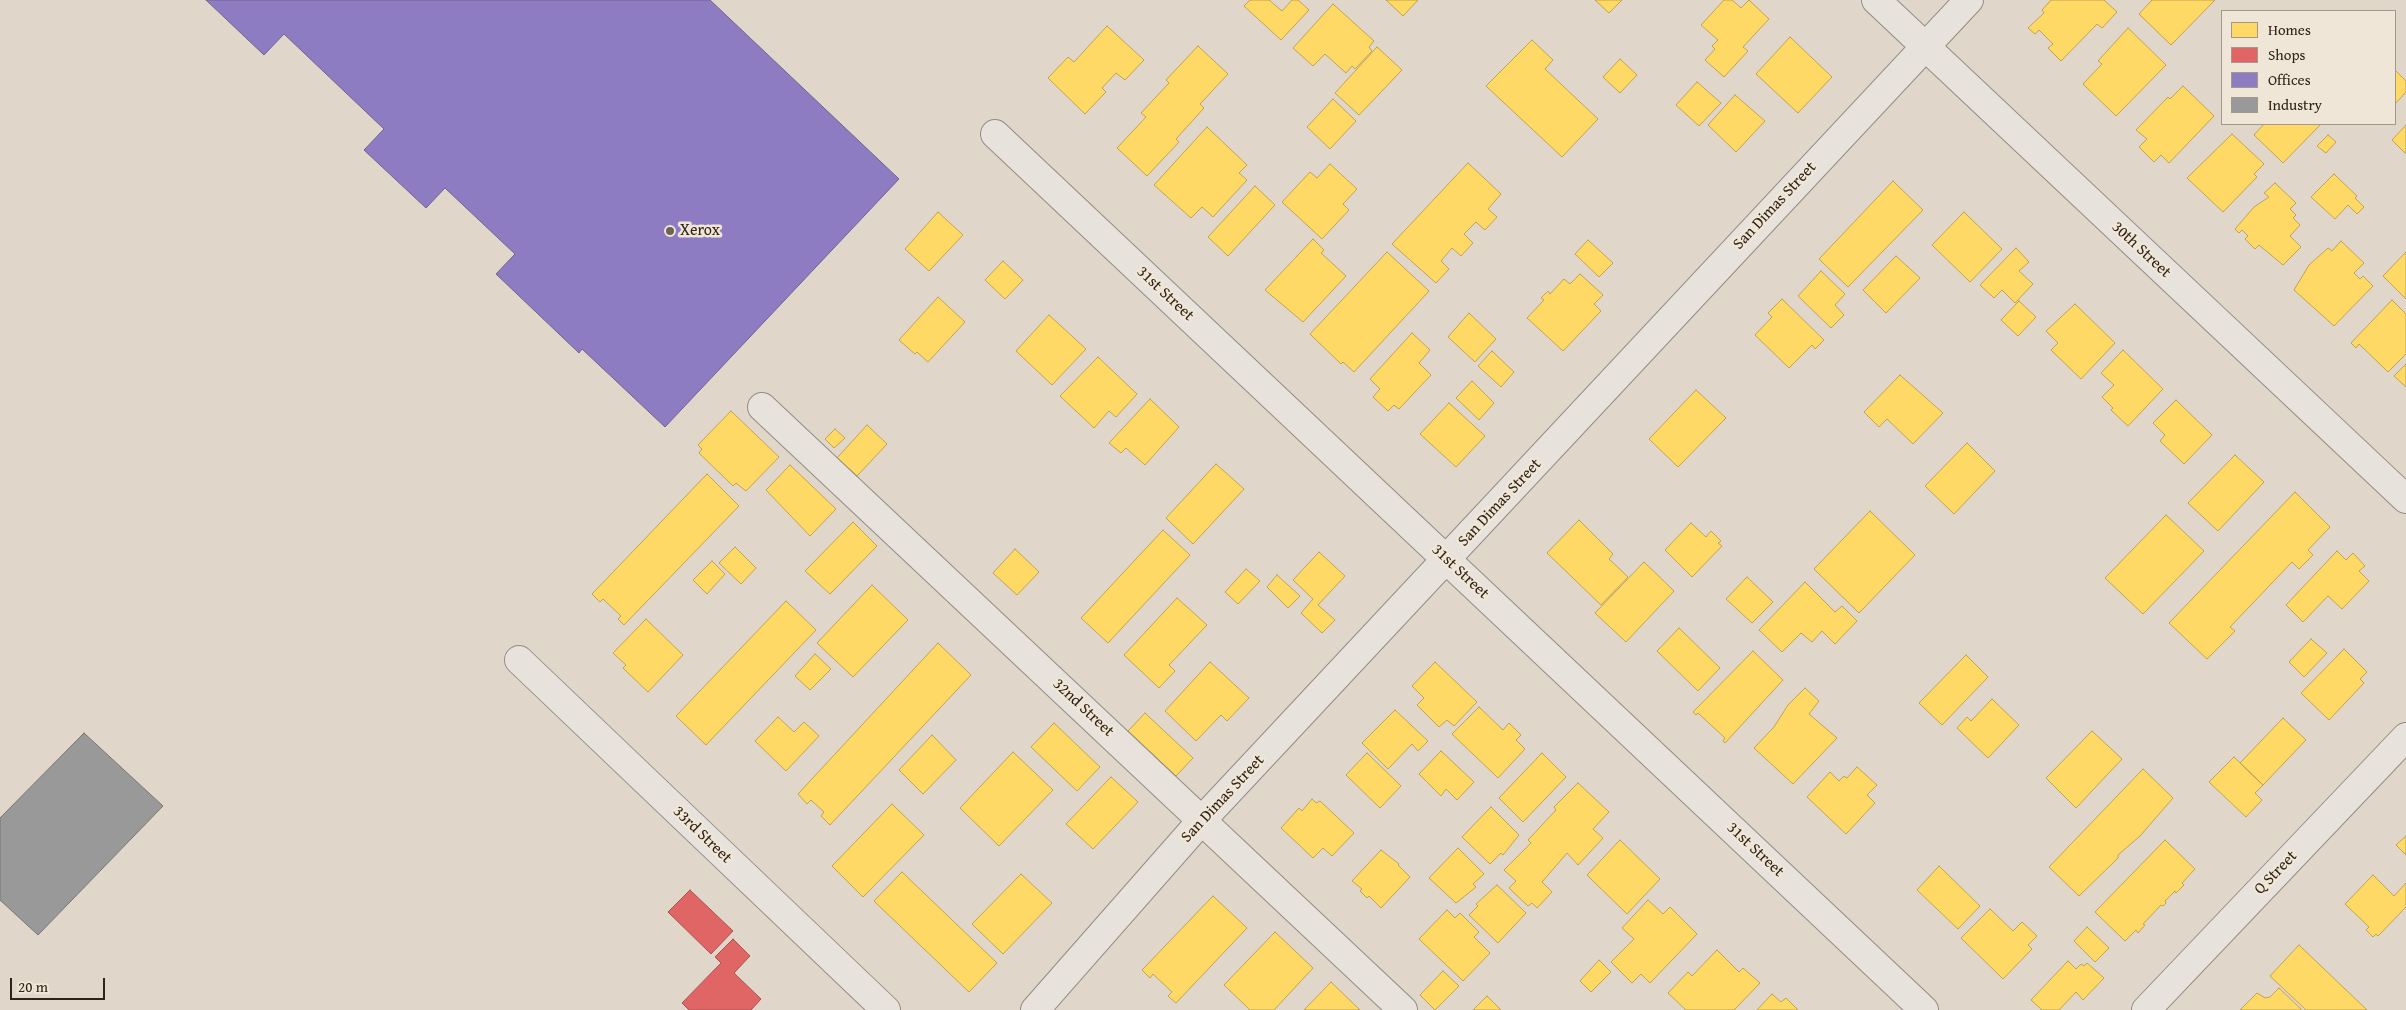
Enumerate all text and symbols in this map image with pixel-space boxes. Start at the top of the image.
legend [2221,10,2396,125]
text: Homes [2268,19,2311,40]
text: Shops [2268,44,2305,65]
text: Offices [2268,69,2311,90]
text: Industry [2268,94,2322,115]
street label: San Dimas Street [1729,158,1821,254]
street label: 30th Street [2107,218,2175,282]
place label: Xerox [680,221,720,241]
marker: Xerox [664,225,676,237]
street label: 31st Street [1132,263,1198,325]
street label: San Dimas Street [1454,455,1546,551]
street label: 31st Street [1427,541,1493,603]
street label: 32nd Street [1048,675,1118,741]
street label: San Dimas Street [1177,751,1269,847]
street label: 33rd Street [669,802,735,868]
street label: 31st Street [1722,819,1788,881]
street label: Q Street [2250,847,2302,899]
scale bar [12,968,108,1000]
text: 20 m [18,976,48,997]

